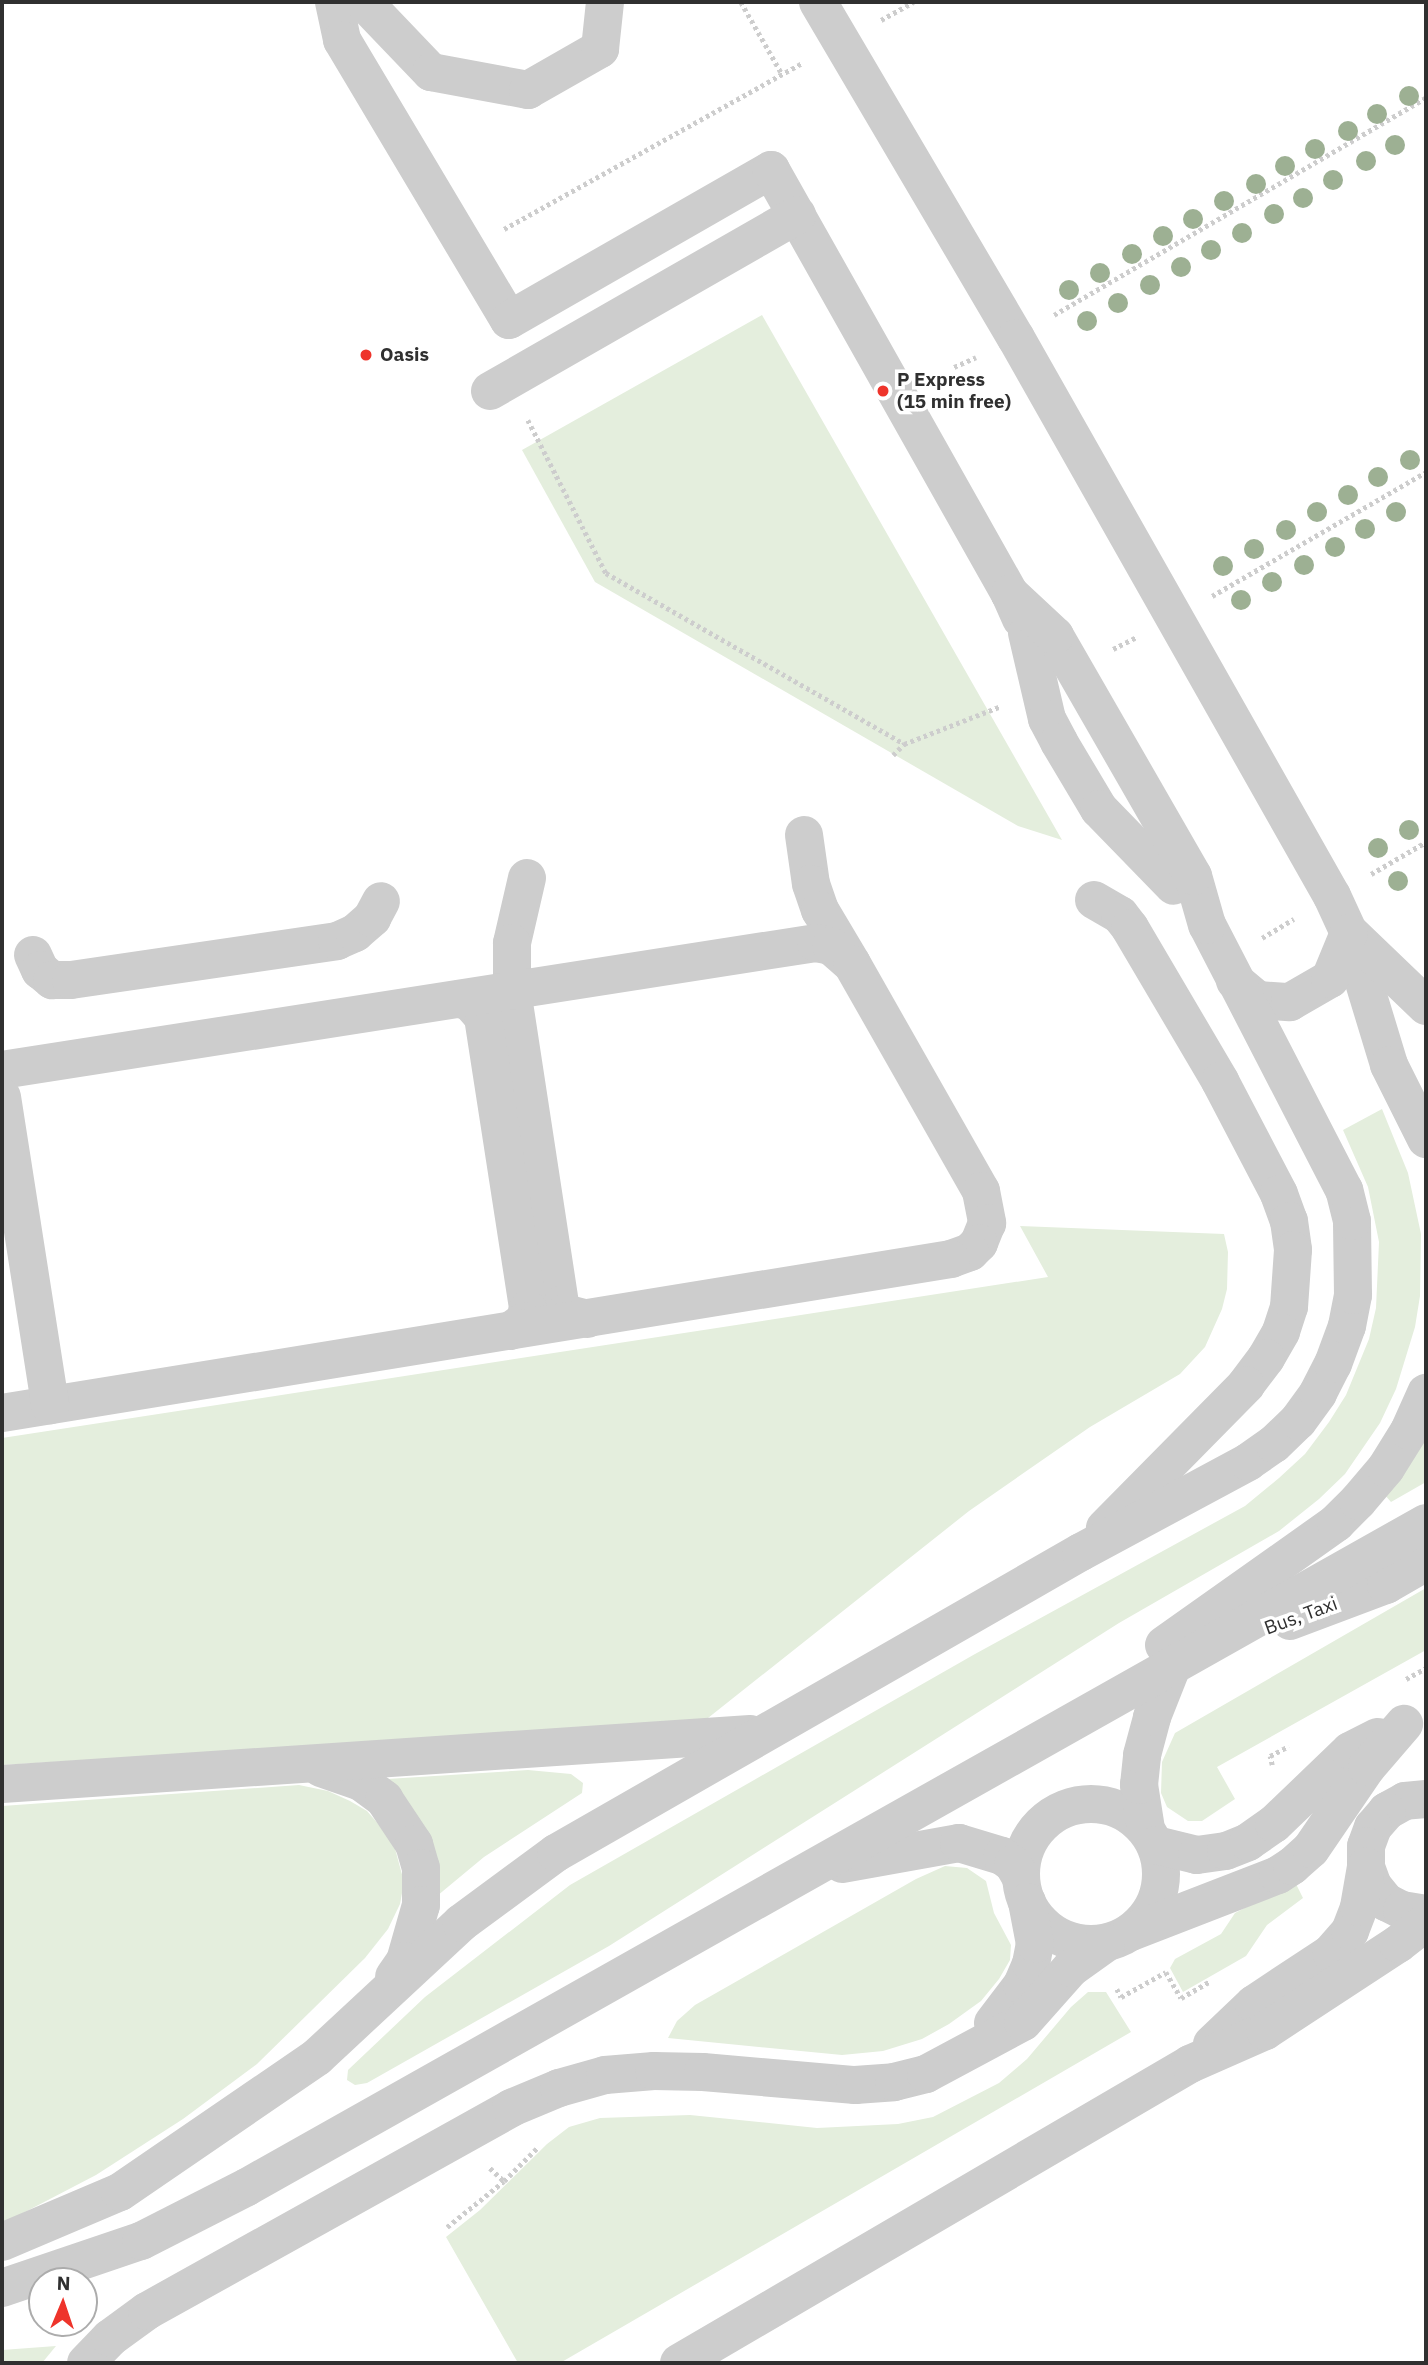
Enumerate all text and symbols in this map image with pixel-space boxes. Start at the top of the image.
place label: Oasis [380,344,429,366]
marker: Oasis [358,347,374,363]
place label: P Express (15 min free) [897,369,1011,413]
marker: P Express (15 min free) [875,383,891,399]
street label: Bus, Taxi [1261,1592,1341,1640]
north arrow [28,2267,98,2337]
text: N [56,2271,71,2295]

